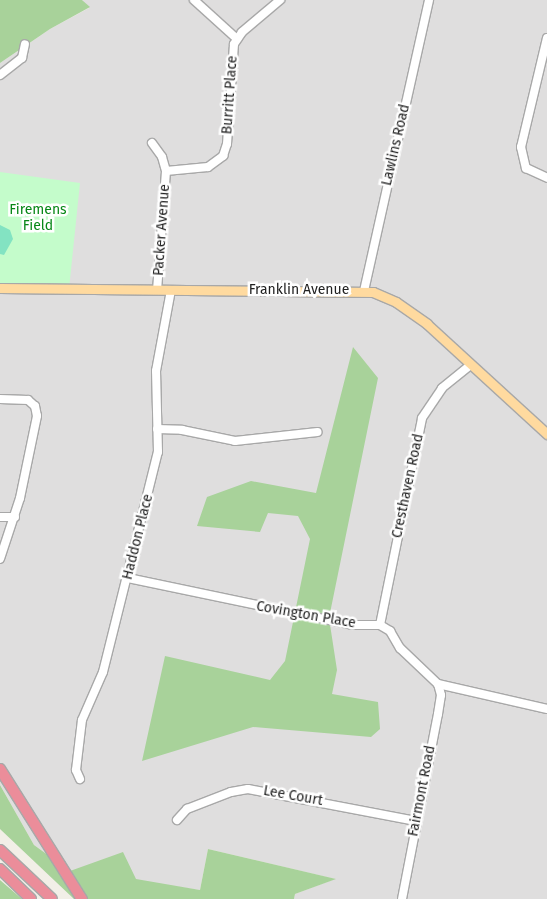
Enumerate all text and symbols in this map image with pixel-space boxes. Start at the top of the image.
street label: Burritt Place [219,55,241,135]
street label: Lawlins Road [378,103,414,187]
street label: Packer Avenue [150,184,174,276]
park label: Firemens Field [9,202,67,234]
street label: Franklin Avenue [249,282,349,298]
street label: Cresthaven Road [389,432,427,540]
street label: Haddon Place [119,492,157,582]
street label: Covington Place [255,598,357,632]
street label: Fairmont Road [405,744,439,838]
street label: Lee Court [262,783,324,809]

